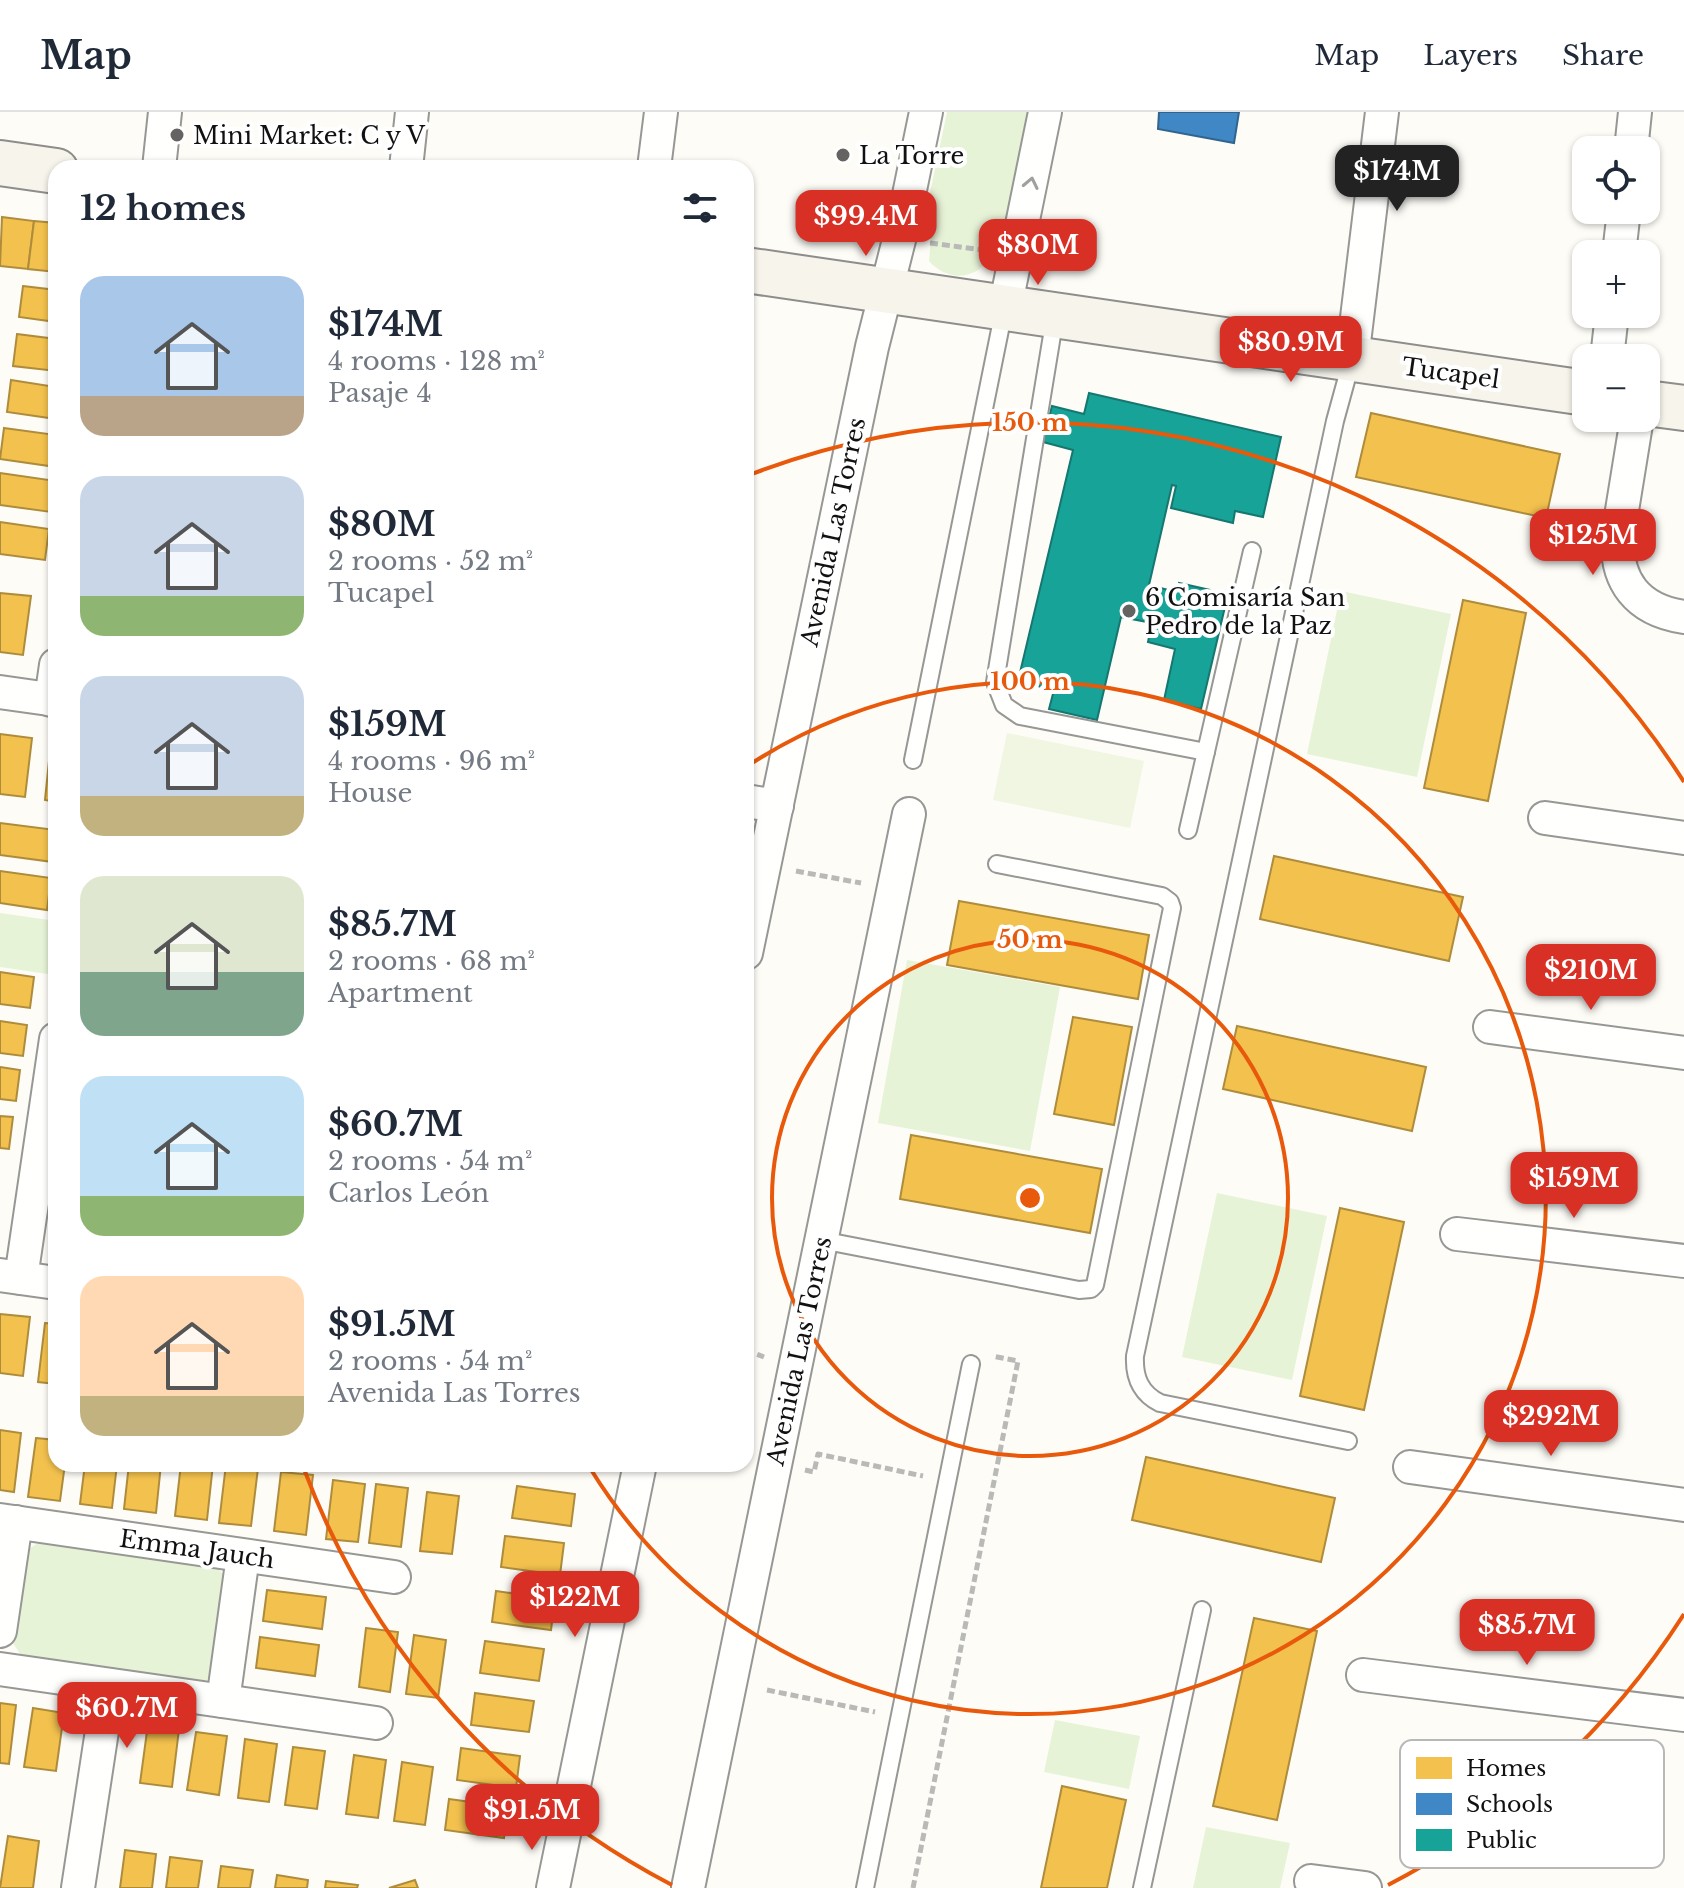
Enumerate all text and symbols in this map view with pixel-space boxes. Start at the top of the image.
text: Map [40,32,132,79]
text: Map [1314,38,1379,73]
text: Layers [1423,38,1518,73]
text: Share [1562,38,1644,73]
place label: Mini Market: C y V [193,121,426,150]
marker: Mini Market: C y V [168,126,186,144]
map controls [1572,136,1660,432]
button: locate [1572,136,1660,224]
place label: La Torre [859,141,964,170]
pin: $174M [1341,145,1453,213]
marker: La Torre [834,146,852,164]
text: $174M [1353,155,1441,187]
one-way arrow [1021,177,1038,190]
icon: filters [678,186,722,230]
text: 12 homes [80,187,246,229]
pin: $99.4M [801,190,931,258]
text: $99.4M [814,200,918,232]
pin: $80M [991,219,1085,287]
text: $80M [997,229,1079,261]
button: + [1572,240,1660,328]
text: $174M [328,303,443,345]
icon: home [144,308,240,404]
pin: $80.9M [1226,316,1356,384]
text: $80.9M [1238,326,1344,358]
button: − [1572,344,1660,432]
text: 4 rooms · 128 m² [328,345,545,377]
street label: Tucapel [1400,352,1502,394]
text: Pasaje 4 [328,377,432,409]
text: 150 m [992,408,1068,437]
street label: Avenida Las Torres [794,415,871,650]
text: $80M [328,503,436,545]
icon: home [144,508,240,604]
pin: $125M [1537,509,1649,577]
text: $125M [1548,519,1638,551]
text: 2 rooms · 52 m² [328,545,533,577]
text: Tucapel [328,577,434,609]
place label: 6 Comisaría San Pedro de la Paz [1145,583,1345,640]
marker: 6 Comisaría San Pedro de la Paz [1120,602,1138,620]
text: 100 m [990,667,1070,696]
text: $159M [328,703,447,745]
icon: home [144,708,240,804]
text: 4 rooms · 96 m² [328,745,535,777]
text: House [328,777,412,809]
text: $85.7M [328,903,457,945]
icon: home [144,908,240,1004]
text: 50 m [997,925,1063,954]
pin: $210M [1535,944,1647,1012]
text: 2 rooms · 68 m² [328,945,535,977]
text: $210M [1544,954,1638,986]
text: Apartment [328,977,473,1009]
text: $60.7M [328,1103,463,1145]
icon: home [144,1108,240,1204]
text: 2 rooms · 54 m² [328,1145,532,1177]
pin: $159M [1518,1152,1630,1220]
text: $159M [1529,1162,1619,1194]
text: Carlos León [328,1177,489,1209]
centre of rings [1016,1184,1044,1212]
street label: Avenida Las Torres [760,1234,837,1469]
text: $91.5M [328,1303,456,1345]
icon: home [144,1308,240,1404]
text: 2 rooms · 54 m² [328,1345,532,1377]
text: Avenida Las Torres [328,1377,581,1409]
pin: $292M [1495,1390,1607,1458]
text: $292M [1502,1400,1600,1432]
street label: Emma Jauch [118,1524,276,1574]
pin: $122M [519,1571,631,1639]
text: $122M [529,1581,621,1613]
pin: $85.7M [1462,1599,1592,1667]
text: $85.7M [1478,1609,1576,1641]
pin: $60.7M [62,1682,192,1750]
text: $60.7M [75,1692,179,1724]
legend [1400,1740,1664,1868]
text: Homes [1466,1755,1546,1782]
pin: $91.5M [467,1784,597,1852]
text: Schools [1466,1791,1553,1818]
text: $91.5M [483,1794,581,1826]
text: Public [1466,1827,1537,1854]

